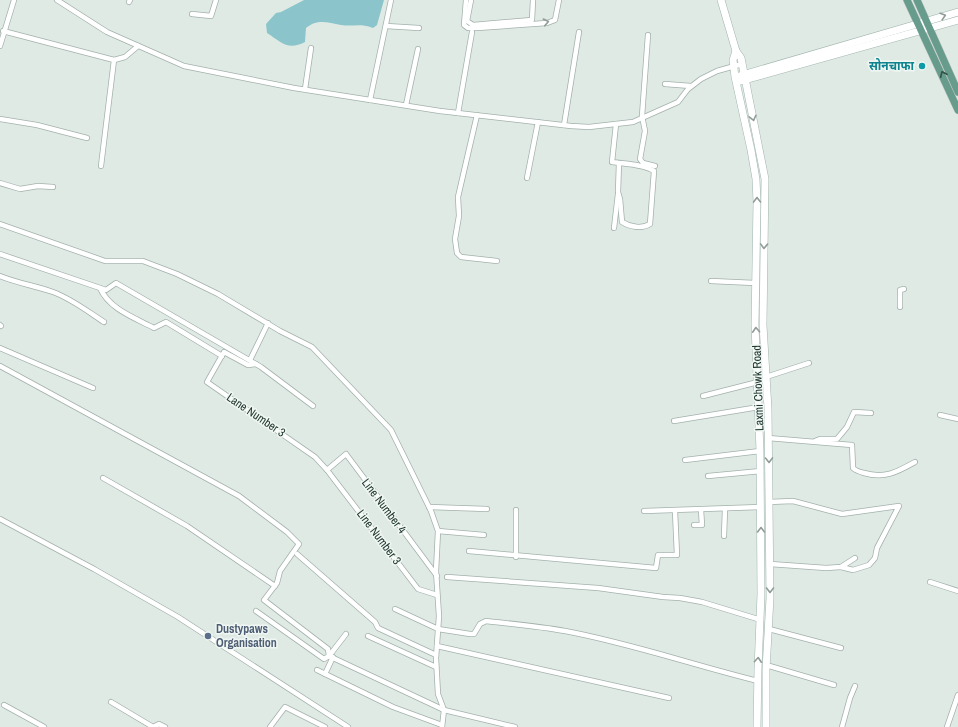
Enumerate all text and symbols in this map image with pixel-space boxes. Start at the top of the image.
one-way arrow [939,12,946,21]
one-way arrow [542,19,549,27]
place label: सोनचाफा [869,58,914,74]
marker: सोनचाफा [917,61,927,71]
one-way arrow [939,71,947,78]
one-way arrow [748,114,757,121]
one-way arrow [753,197,761,203]
one-way arrow [760,243,768,249]
one-way arrow [751,327,760,333]
street label: Laxmi Chowk Road [749,345,767,431]
street label: Lane Number 3 [223,389,289,441]
one-way arrow [765,457,773,463]
street label: Line Number 4 [358,475,410,537]
street label: Line Number 3 [353,506,405,568]
one-way arrow [757,527,765,533]
one-way arrow [766,587,774,593]
place label: Dustypaws Organisation [216,621,277,651]
marker: Dustypaws Organisation [203,631,213,641]
one-way arrow [754,657,763,663]

